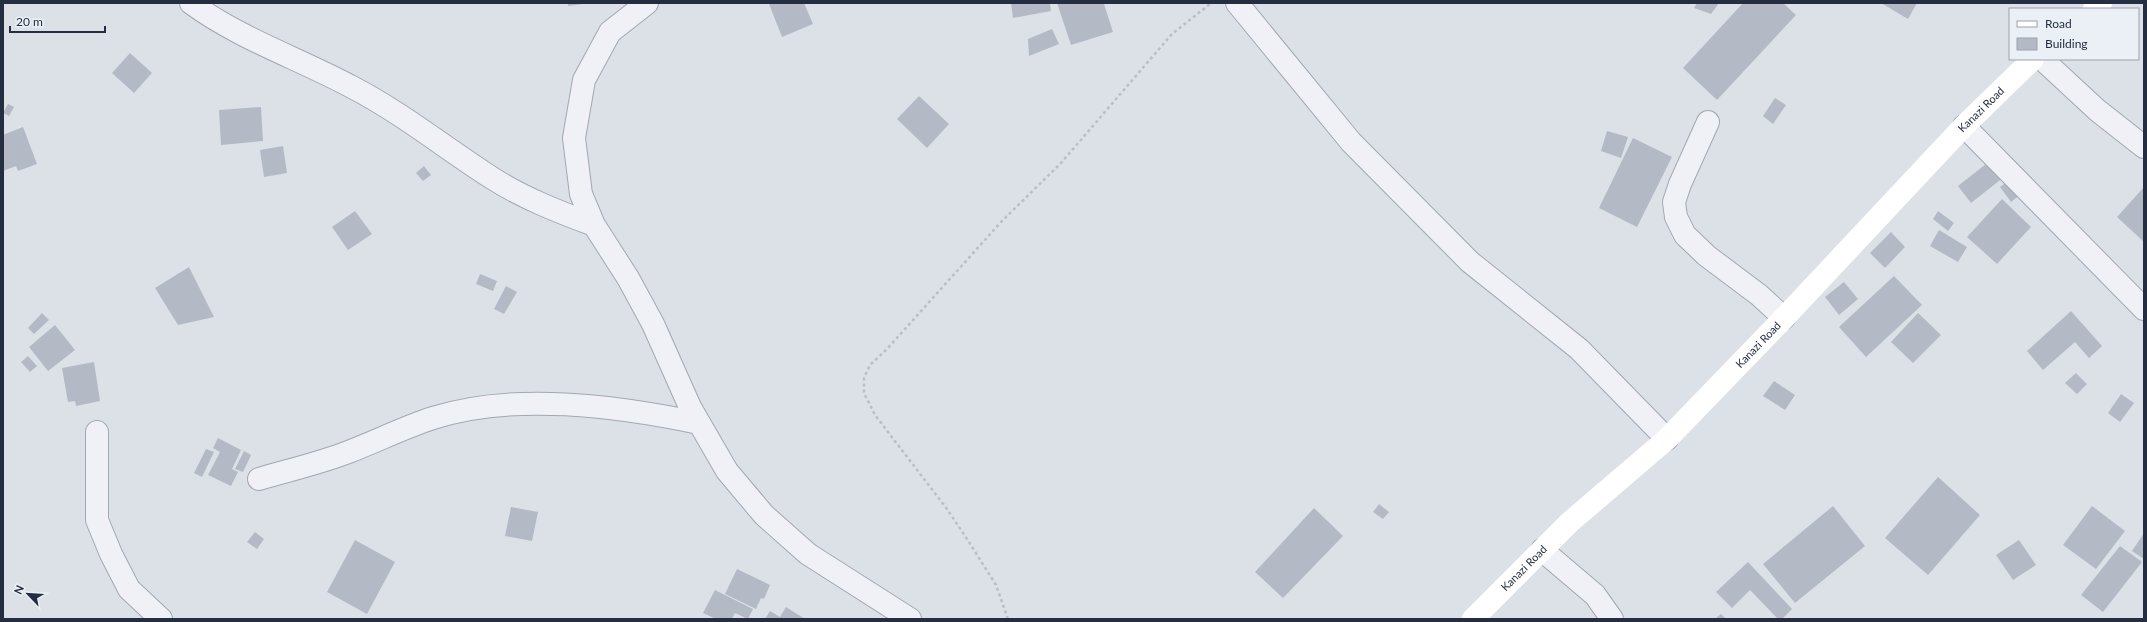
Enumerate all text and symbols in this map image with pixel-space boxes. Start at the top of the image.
scale bar [10,8,105,34]
legend [2009,8,2139,60]
text: 20 m [16,14,43,29]
text: Road [2045,16,2072,31]
text: Building [2045,36,2088,51]
street label: Kanazi Road [1955,84,2006,134]
street label: Kanazi Road [1733,319,1783,370]
street label: Kanazi Road [1498,542,1549,593]
north arrow [8,574,48,614]
text: N [11,583,26,596]

